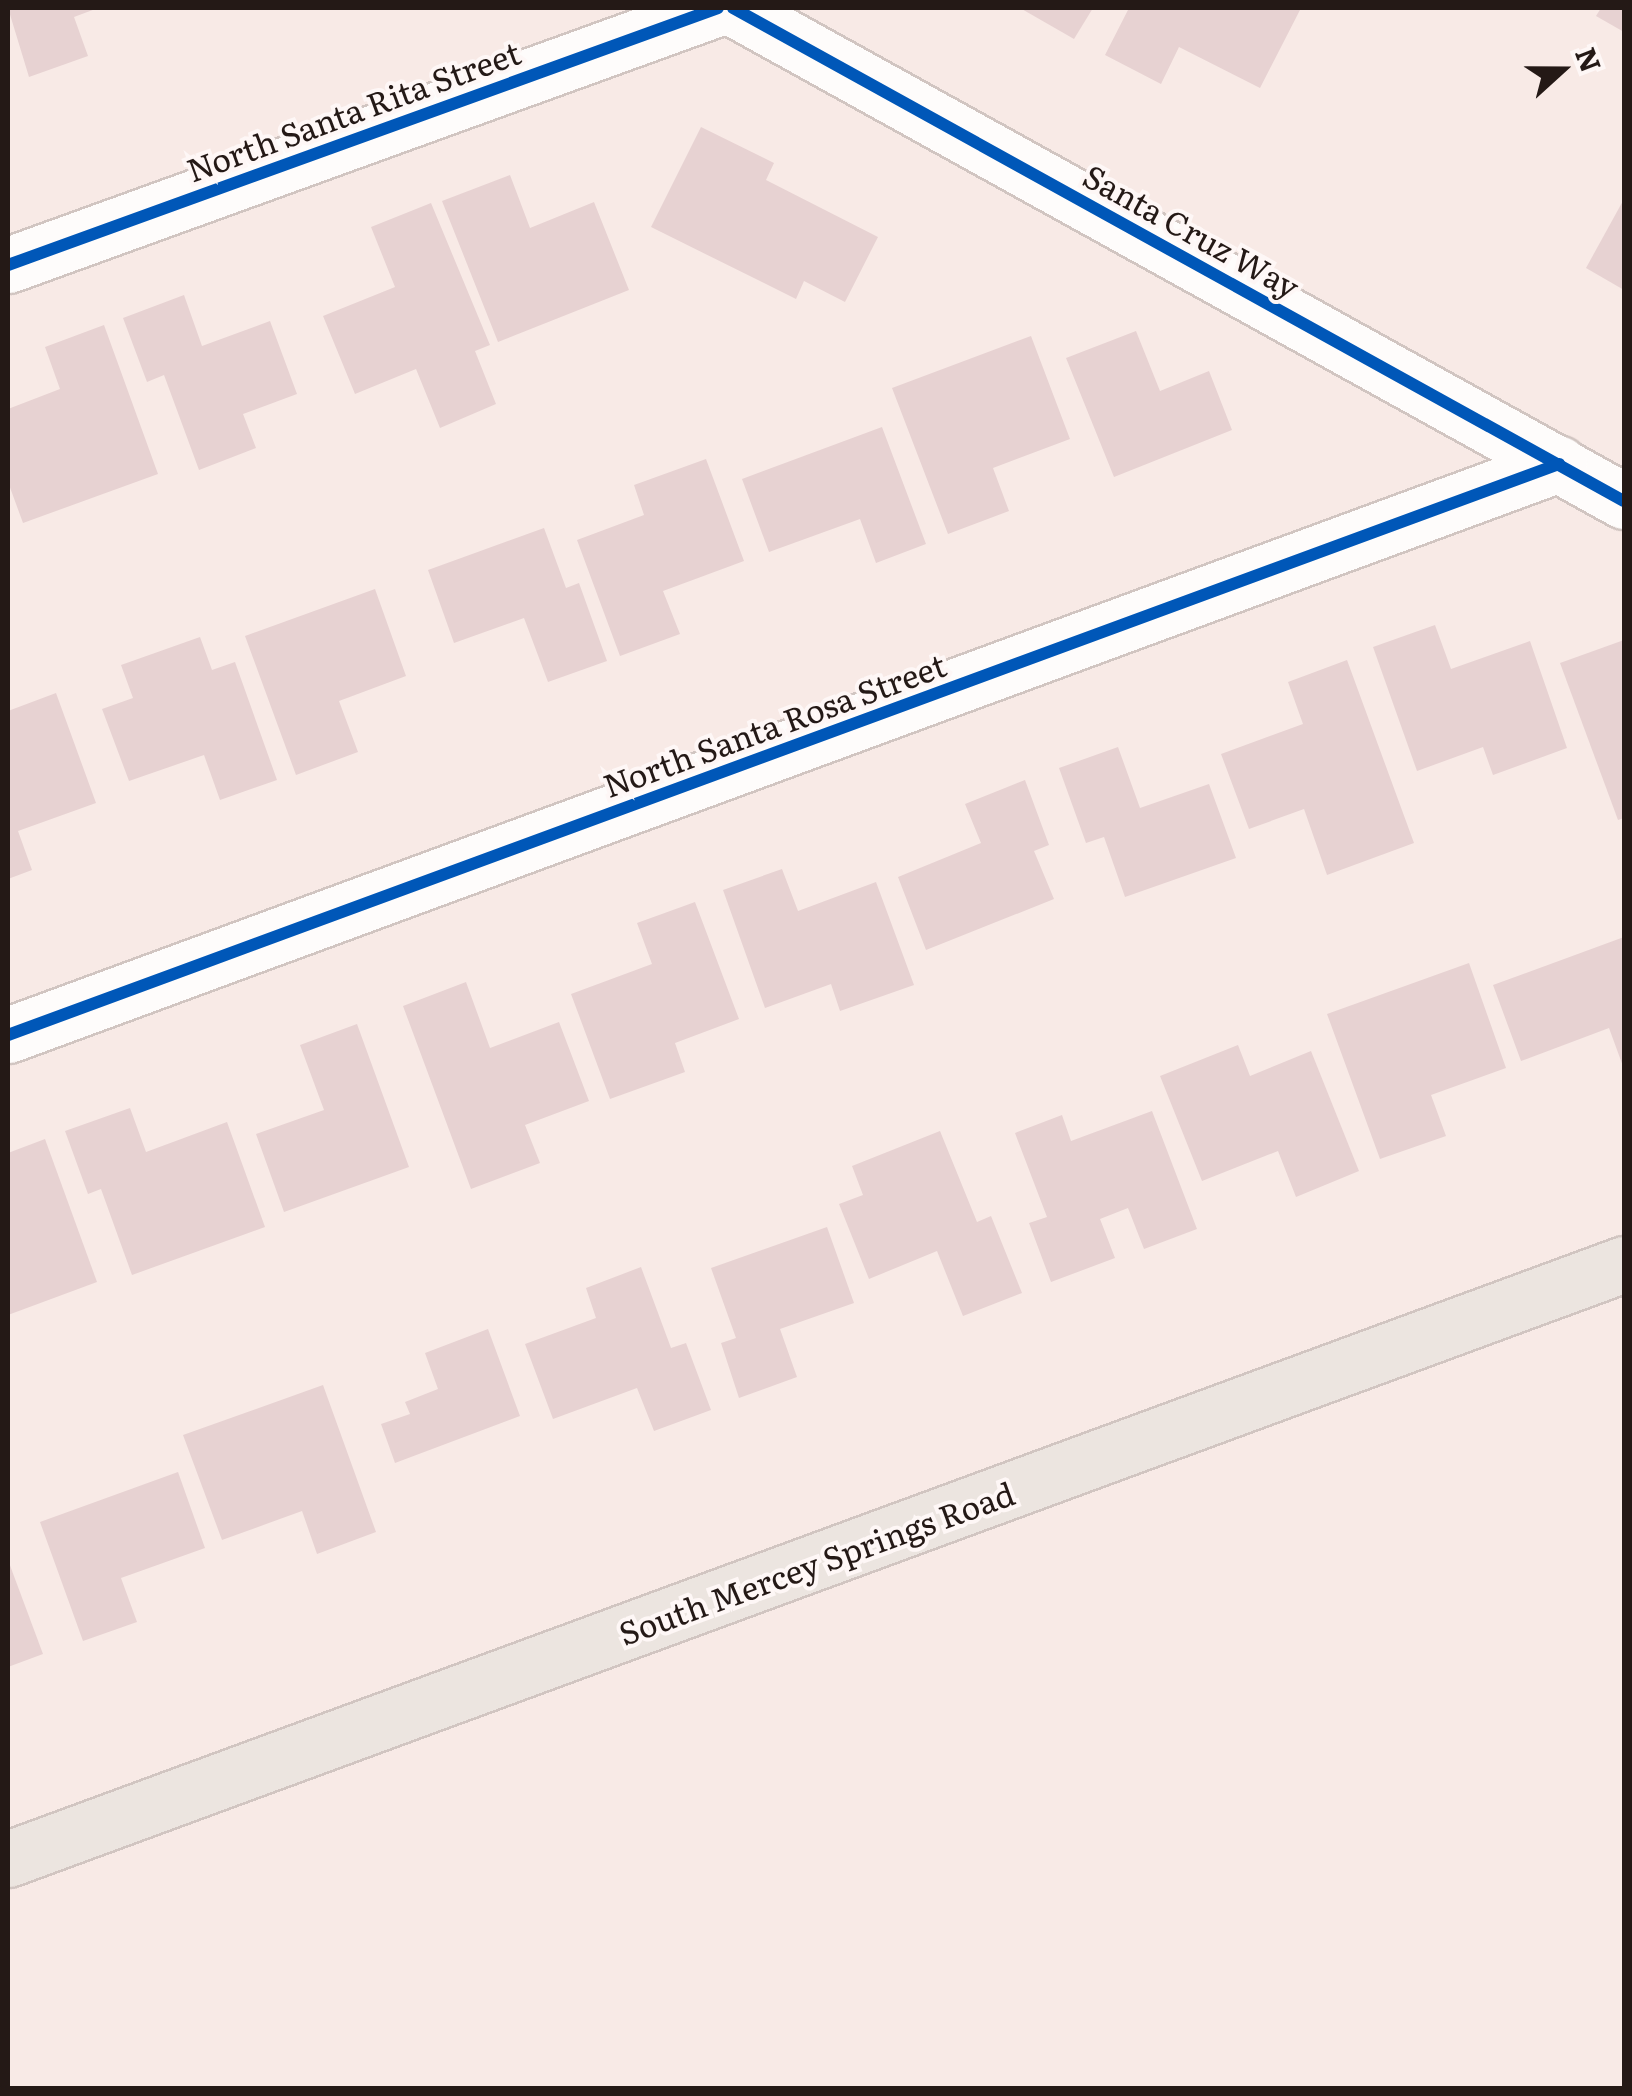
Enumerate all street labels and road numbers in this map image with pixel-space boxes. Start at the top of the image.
street label: North Santa Rita Street [181,32,525,188]
street label: Santa Cruz Way [1078,155,1306,305]
street label: North Santa Rosa Street [598,644,950,804]
street label: South Mercey Springs Road [613,1472,1019,1652]

